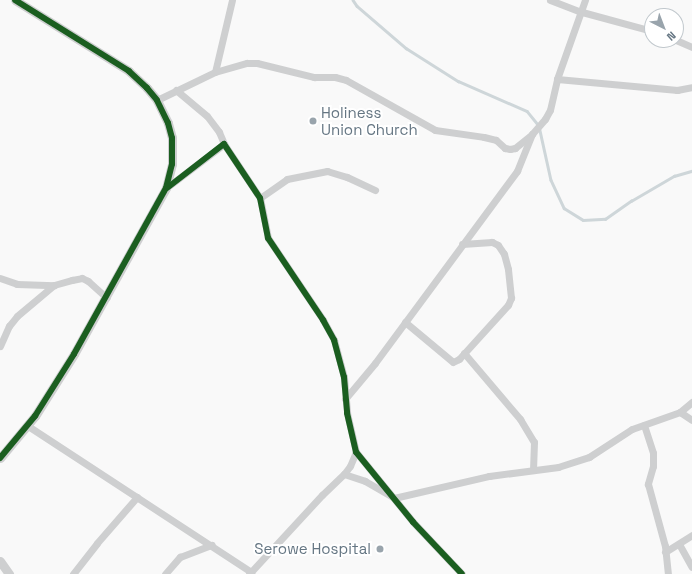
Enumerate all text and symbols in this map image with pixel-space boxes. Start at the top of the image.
north arrow [644,8,684,48]
text: N [664,29,679,44]
place label: Holiness Union Church [321,103,418,138]
marker: Holiness Union Church [308,116,318,126]
place label: Serowe Hospital [254,540,371,558]
marker: Serowe Hospital [374,543,386,555]

